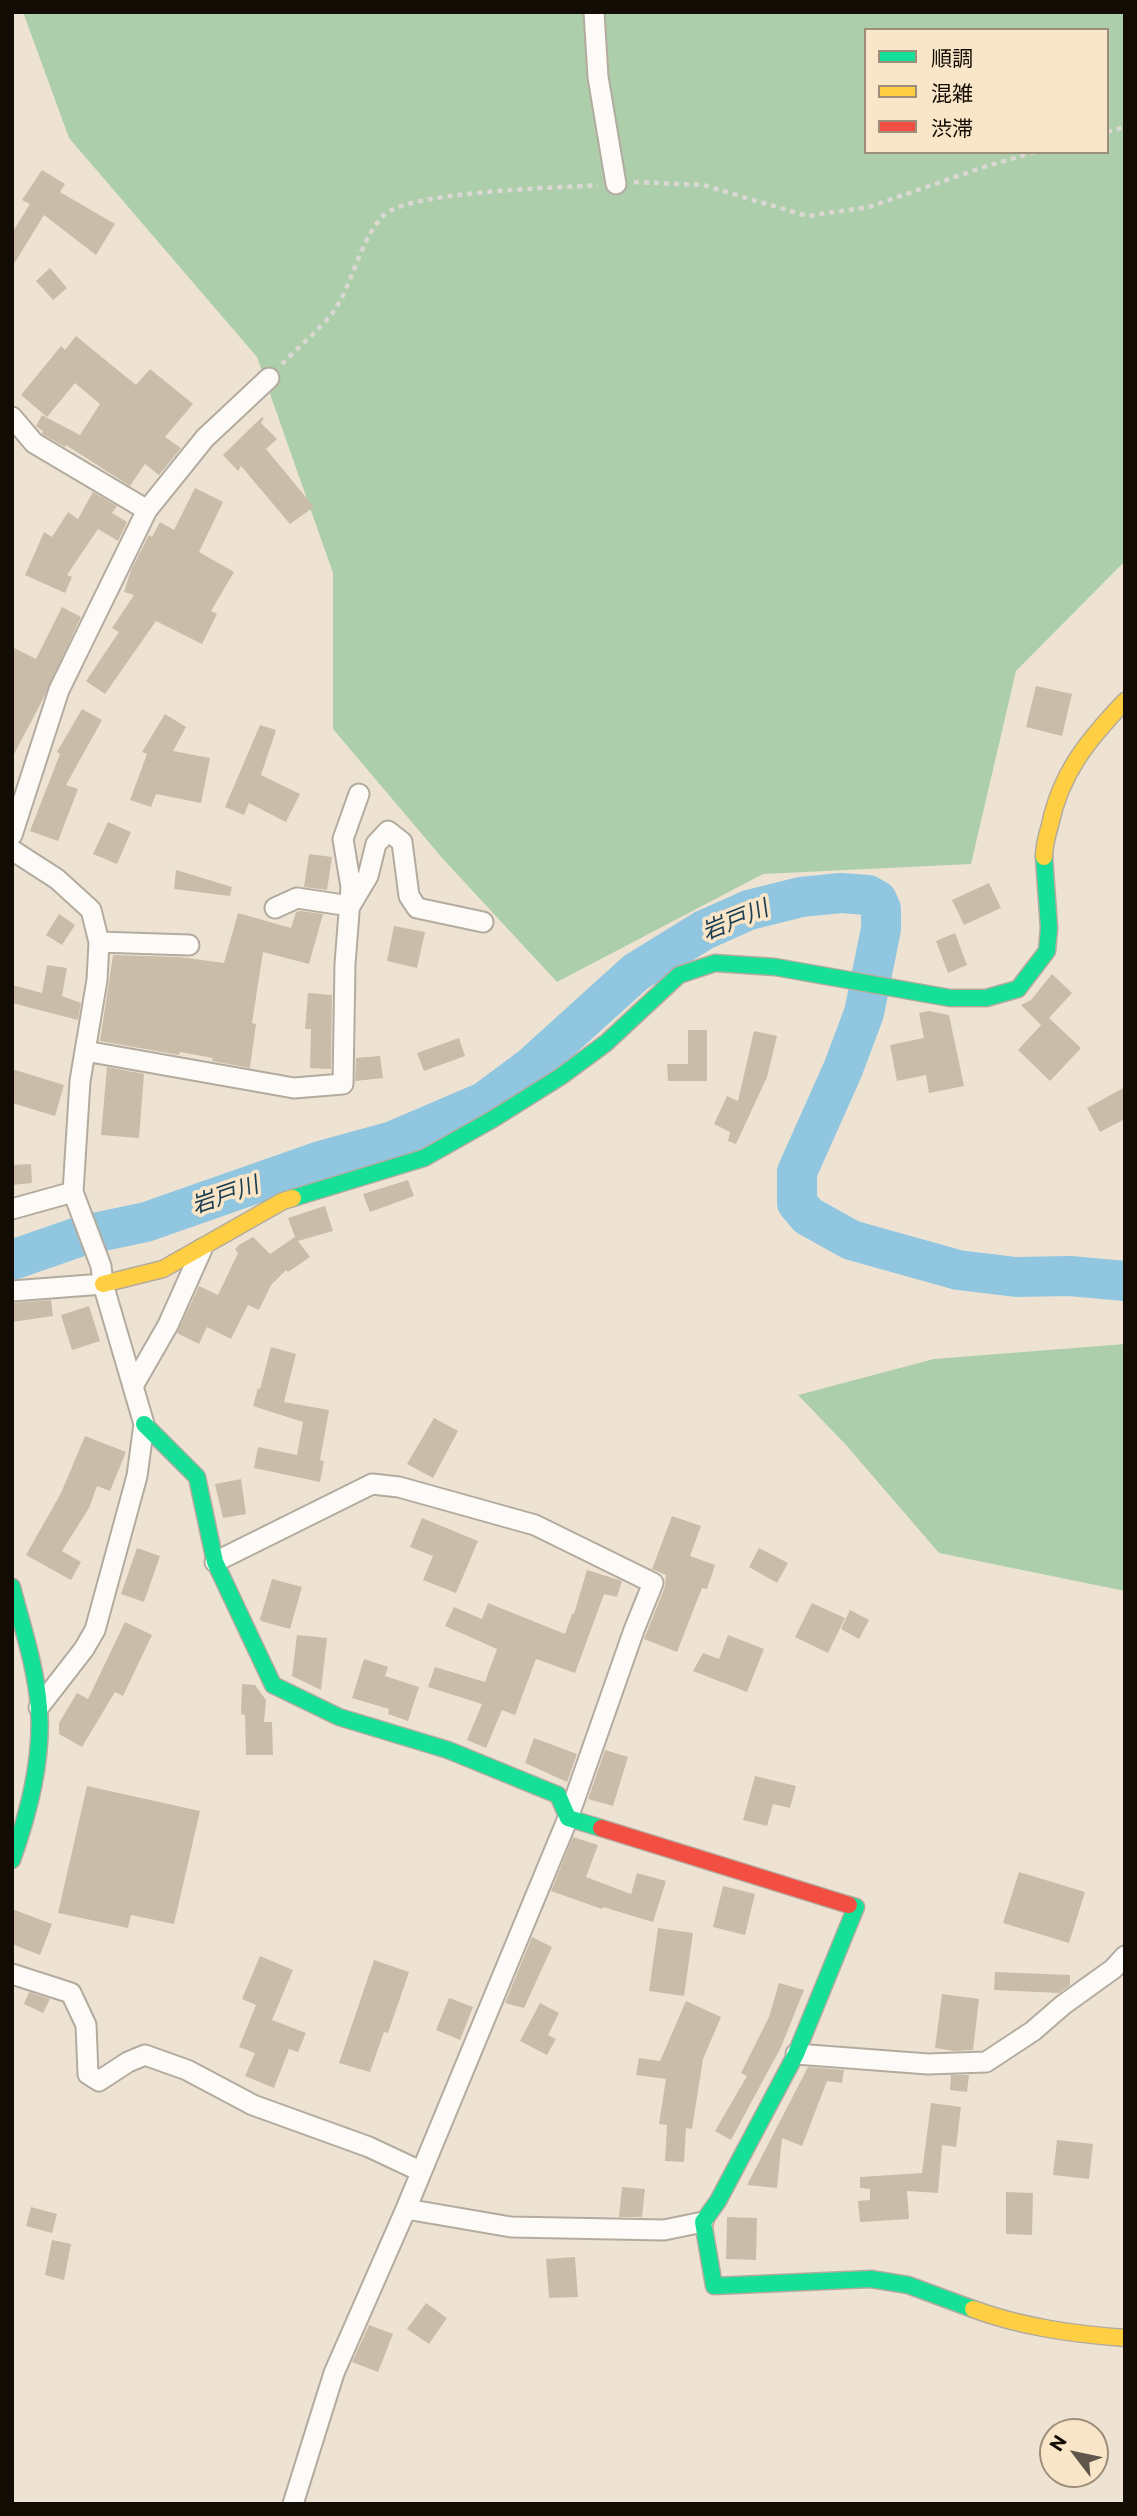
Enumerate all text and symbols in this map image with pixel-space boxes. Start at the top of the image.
legend [864,28,1109,154]
text: 順調 [931,45,973,70]
text: 混雑 [931,80,973,105]
text: 渋滞 [931,115,973,140]
water label: 岩戸川 [698,894,772,946]
water label: 岩戸川 [188,1171,262,1219]
north arrow [1039,2418,1109,2488]
text: N [1044,2431,1071,2455]

